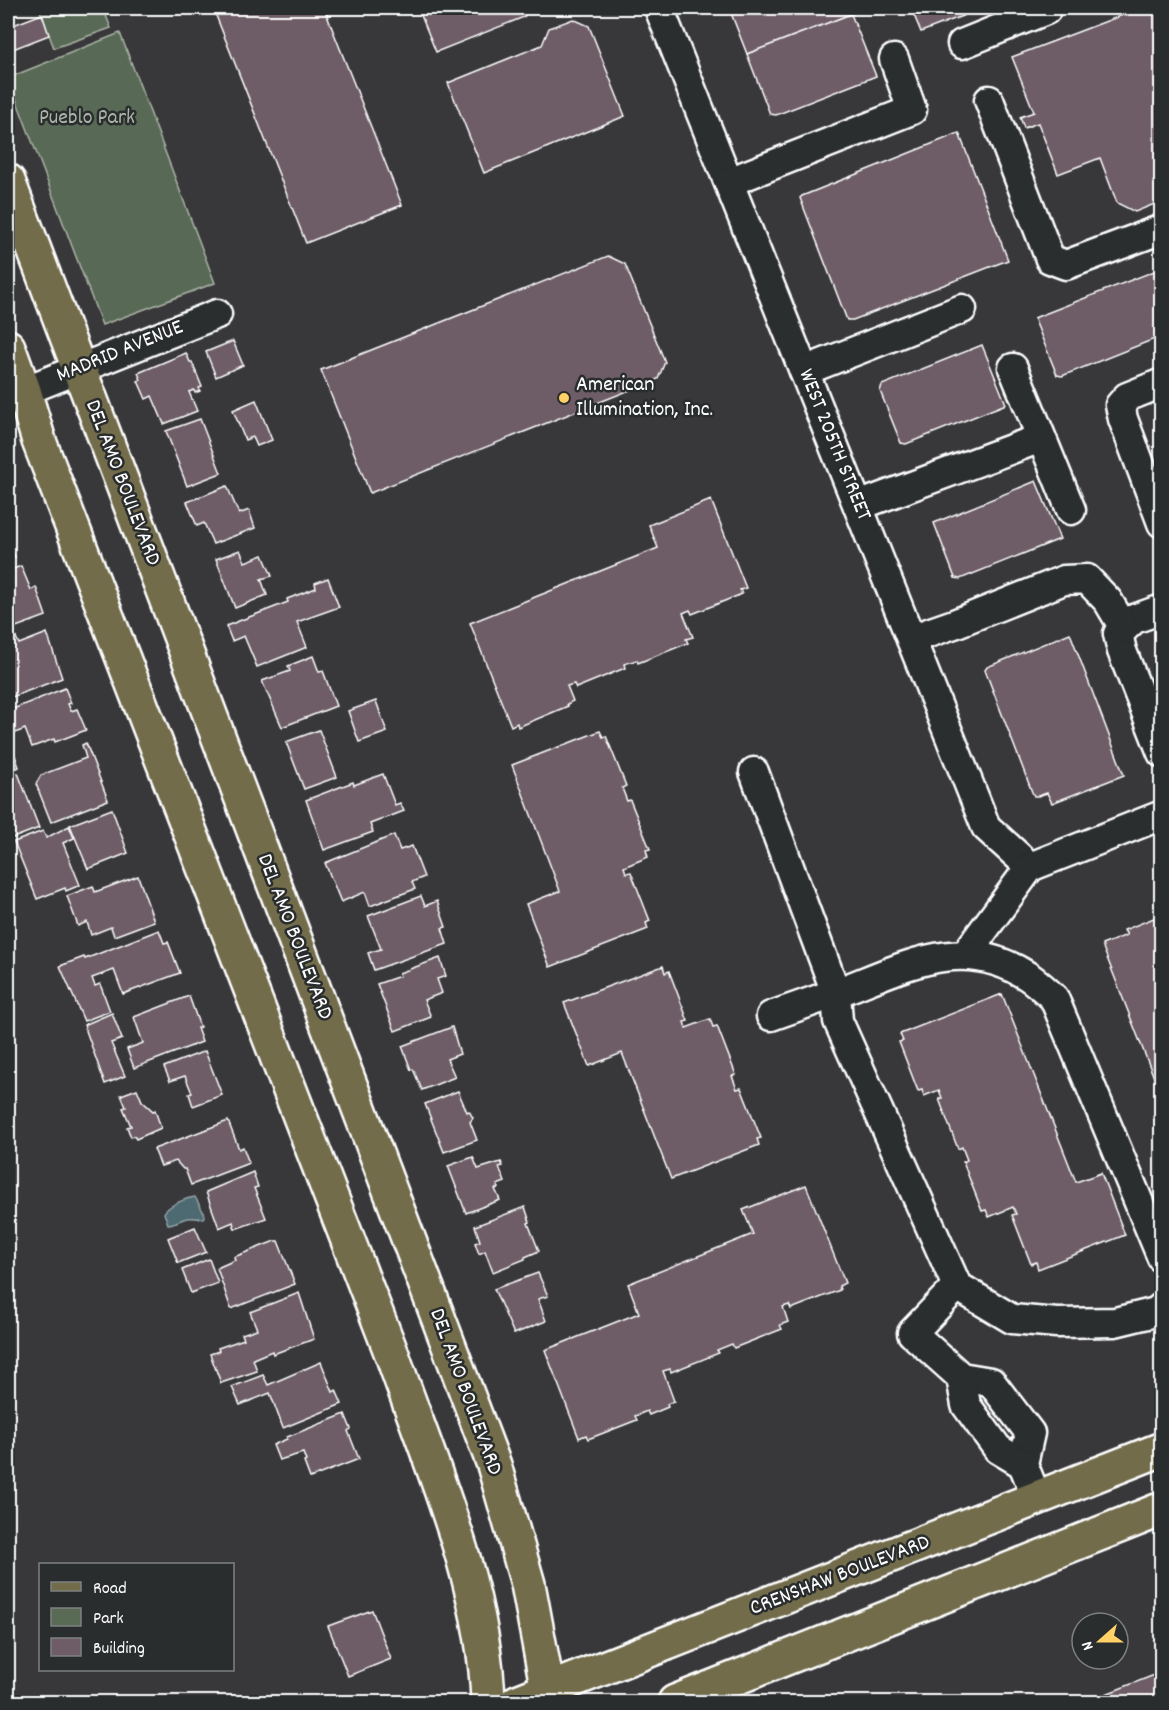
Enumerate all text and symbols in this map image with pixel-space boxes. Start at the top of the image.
park label: Pueblo Park [39,103,135,134]
street label: MADRID AVENUE [52,312,188,392]
street label: WEST 205TH STREET [789,365,879,526]
place label: American Illumination, Inc. [576,370,713,426]
marker: American Illumination, Inc. [557,391,571,405]
street label: DEL AMO BOULEVARD [76,396,168,570]
street label: DEL AMO BOULEVARD [248,850,340,1024]
street label: DEL AMO BOULEVARD [420,1304,510,1480]
street label: CRENSHAW BOULEVARD [746,1527,934,1625]
legend [39,1563,234,1671]
text: Road [93,1577,127,1602]
text: Park [93,1607,124,1632]
north arrow [1070,1611,1130,1671]
text: Building [93,1637,145,1662]
text: N [1076,1638,1100,1653]

